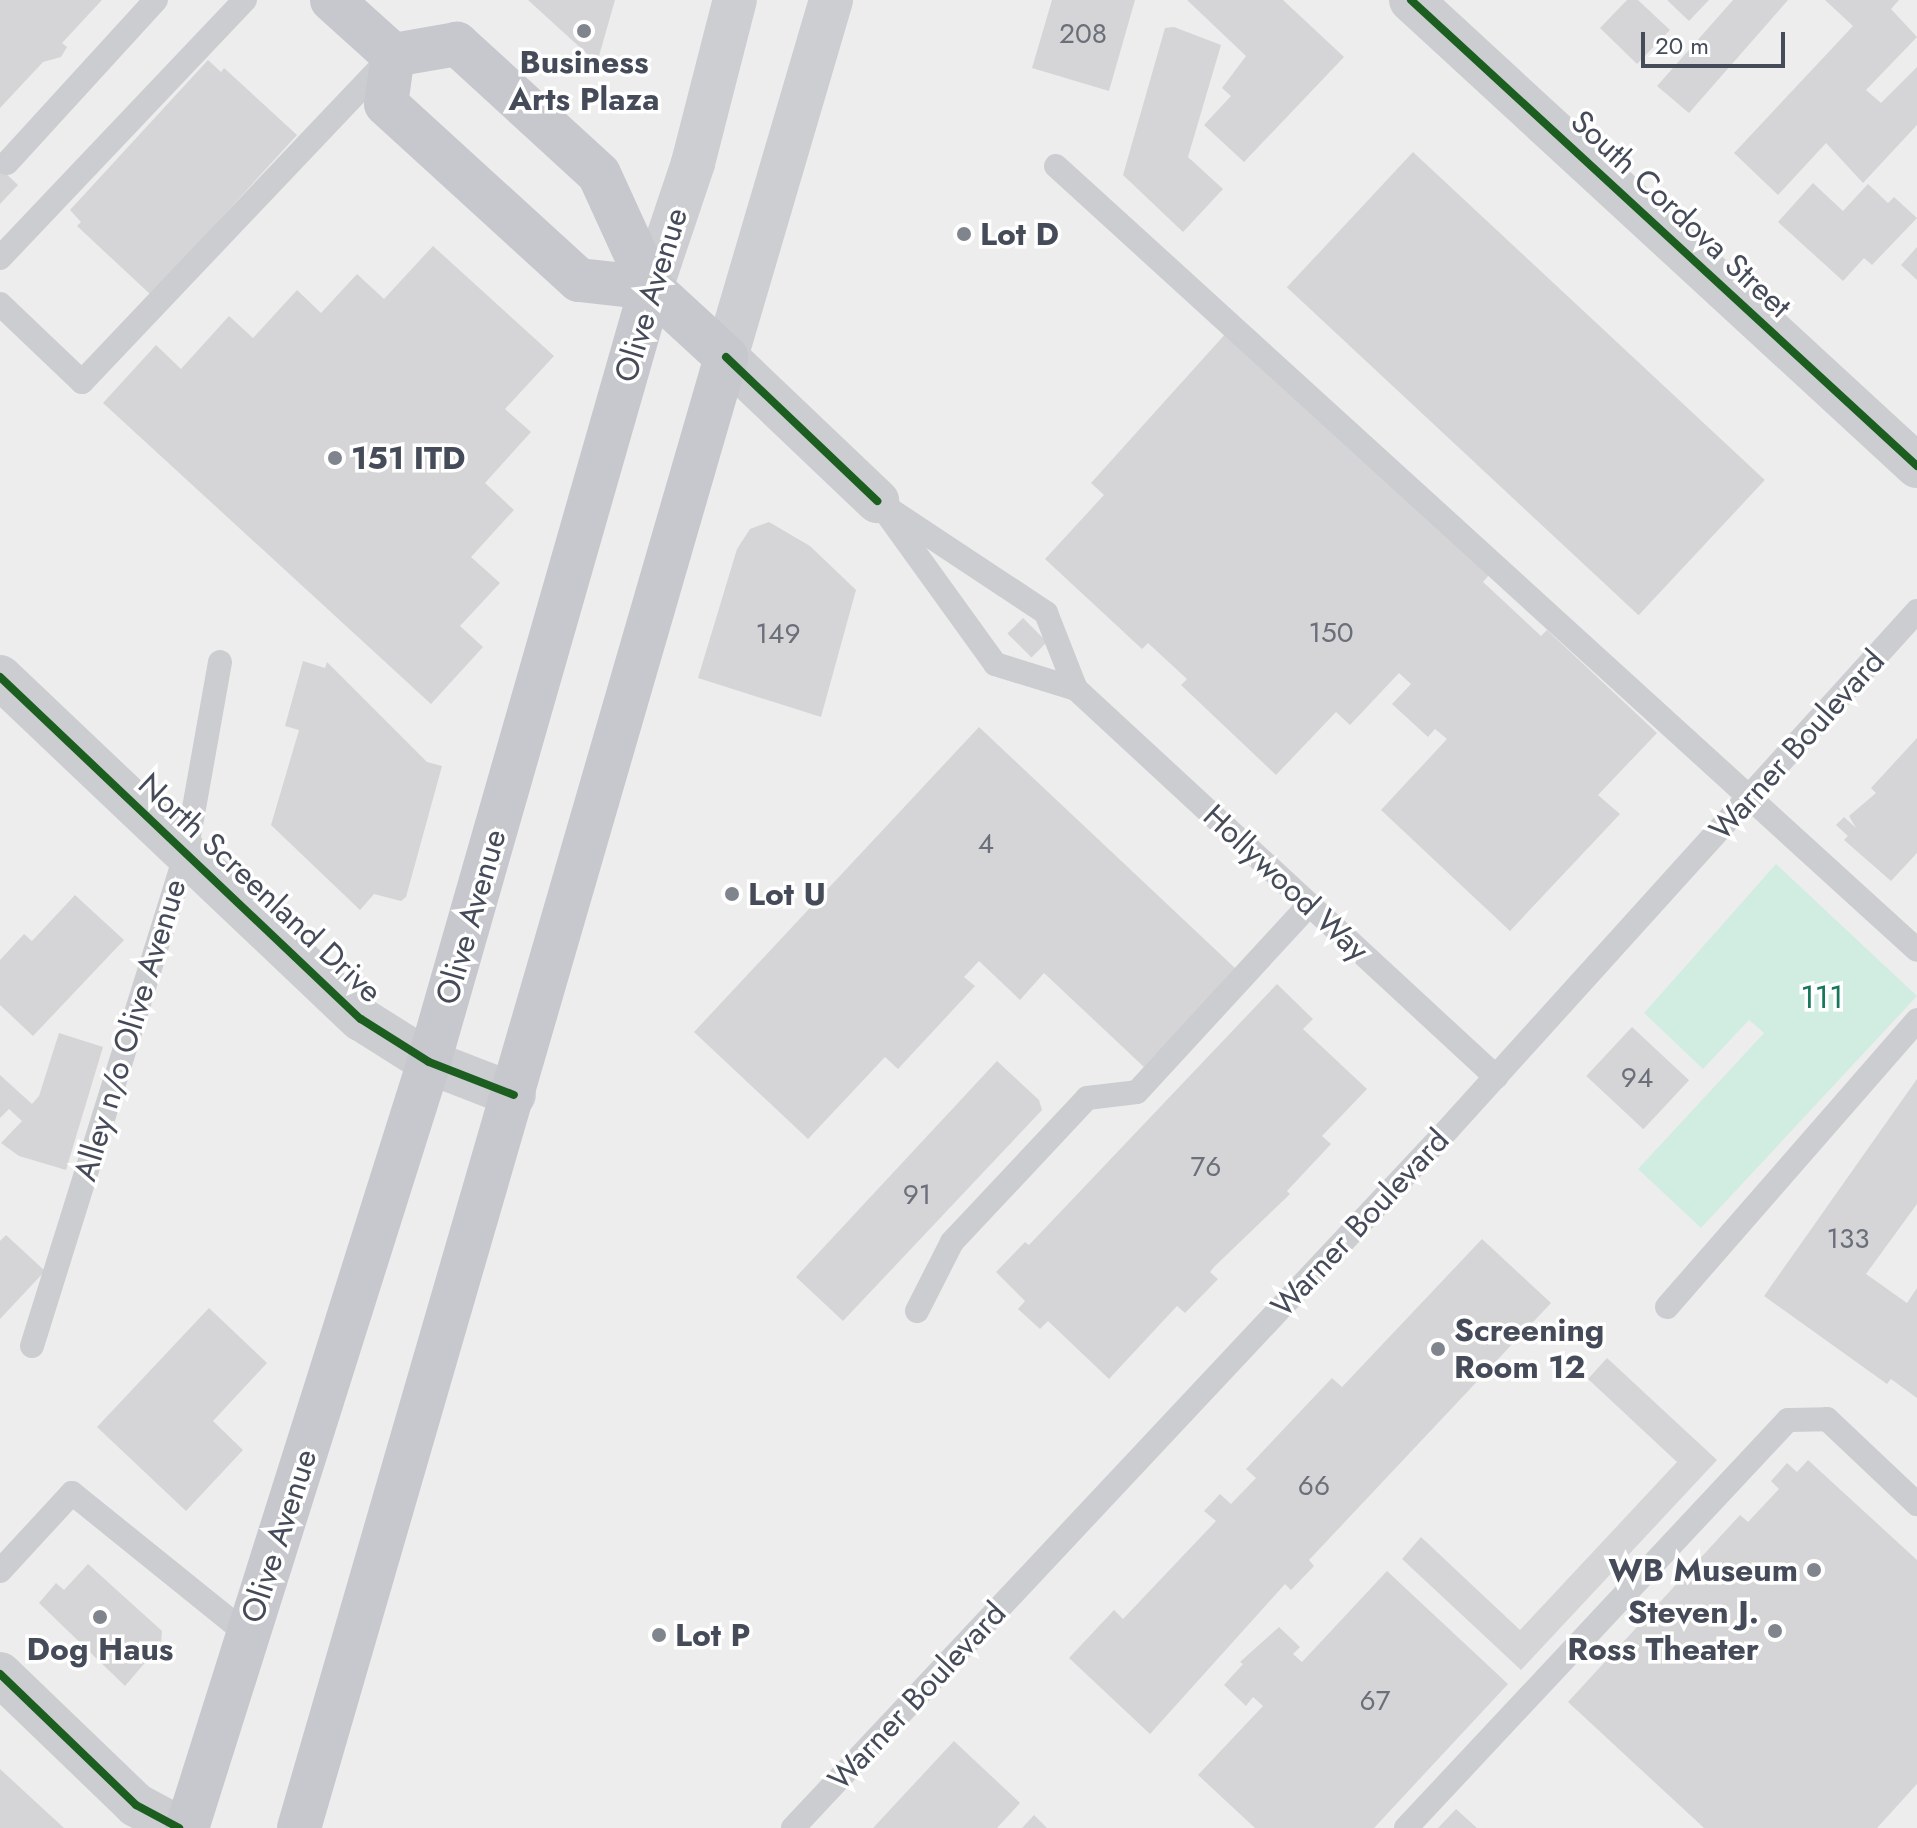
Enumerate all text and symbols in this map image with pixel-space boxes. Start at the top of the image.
scale bar [1645,16,1789,66]
house number: 208 [1059,17,1107,51]
marker: Business Arts Plaza [575,22,593,40]
text: 20 m [1655,28,1709,63]
place label: Business Arts Plaza [509,44,659,119]
street label: South Cordova Street [1563,102,1799,326]
street label: Olive Avenue [606,203,696,387]
place label: Lot D [980,215,1059,253]
marker: Lot D [955,225,973,243]
place label: 151 ITD [351,439,465,477]
marker: 151 ITD [326,449,344,467]
house number: 150 [1308,616,1354,650]
house number: 149 [755,617,801,651]
street label: Warner Boulevard [1701,642,1893,848]
street label: North Screenland Drive [130,765,390,1011]
street label: Hollywood Way [1195,797,1377,969]
street label: Olive Avenue [428,825,514,1009]
house number: 4 [978,827,994,861]
street label: Alley n/o Olive Avenue [66,874,194,1186]
place label: Lot U [748,875,826,913]
marker: Lot U [723,885,741,903]
park label: 111 [1800,978,1844,1016]
house number: 94 [1621,1061,1653,1095]
street label: Warner Boulevard [1263,1121,1457,1325]
house number: 76 [1191,1150,1221,1184]
house number: 91 [903,1178,931,1212]
house number: 133 [1826,1222,1870,1256]
place label: Screening Room 12 [1454,1312,1604,1387]
marker: Screening Room 12 [1429,1340,1447,1358]
street label: Olive Avenue [233,1444,325,1628]
house number: 66 [1298,1469,1330,1503]
place label: WB Museum [1609,1551,1798,1589]
marker: WB Museum [1805,1561,1823,1579]
street label: Warner Boulevard [820,1594,1014,1798]
place label: Steven J. Ross Theater [1567,1594,1759,1669]
marker: Dog Haus [91,1608,109,1626]
place label: Lot P [675,1616,750,1654]
marker: Steven J. Ross Theater [1766,1622,1784,1640]
marker: Lot P [650,1626,668,1644]
place label: Dog Haus [27,1630,173,1668]
house number: 67 [1360,1684,1390,1718]

